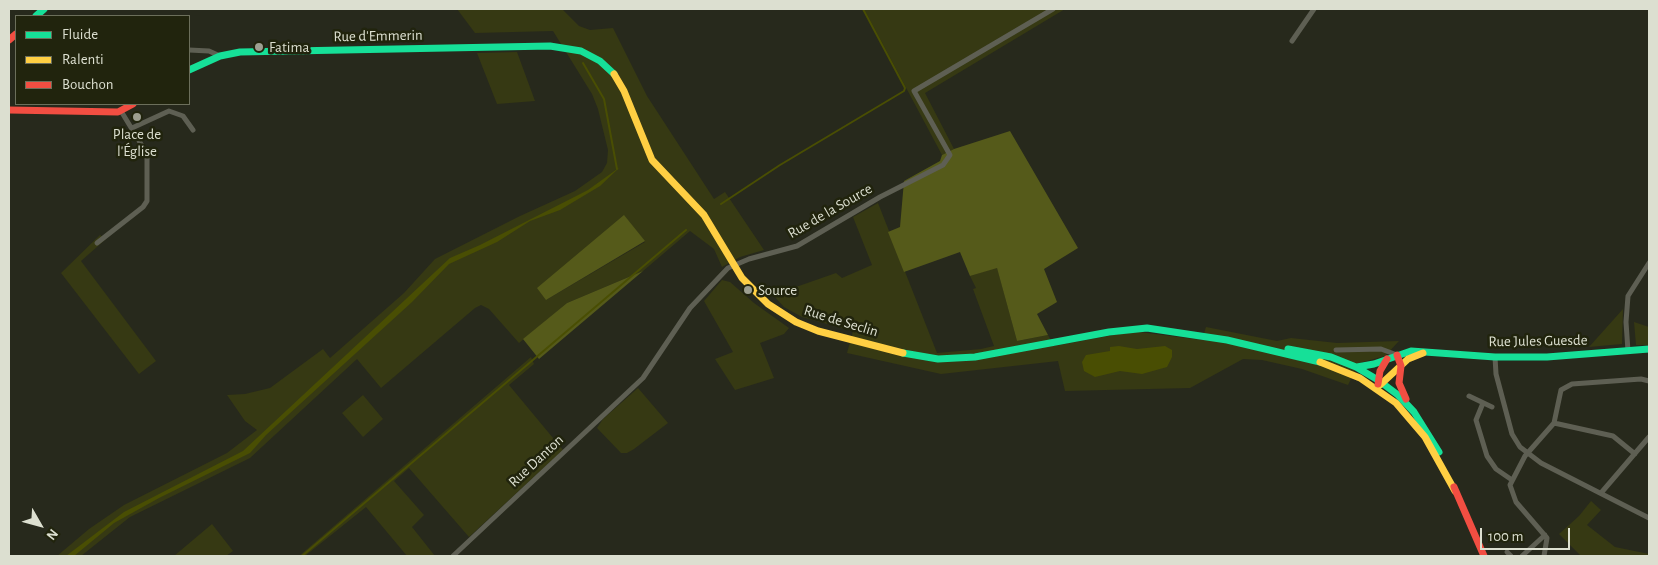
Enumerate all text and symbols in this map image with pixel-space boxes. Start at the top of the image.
legend [15,15,190,105]
street label: Rue d'Emmerin [333,26,423,46]
text: Fluide [62,27,98,42]
place label: Fatima [269,38,309,56]
marker: Fatima [253,41,265,53]
text: Ralenti [62,52,104,67]
text: Bouchon [62,77,113,92]
marker: Place de l'Église [131,111,143,123]
place label: Place de l'Église [113,125,161,160]
street label: Rue de la Source [785,180,875,242]
place label: Source [758,281,797,299]
marker: Source [742,284,754,296]
street label: Rue de Seclin [802,301,880,341]
street label: Rue Jules Guesde [1488,331,1588,351]
street label: Rue Danton [505,431,567,491]
north arrow [15,500,65,550]
scale bar [1483,518,1573,550]
text: N [43,526,60,542]
text: 100 m [1488,529,1523,544]

